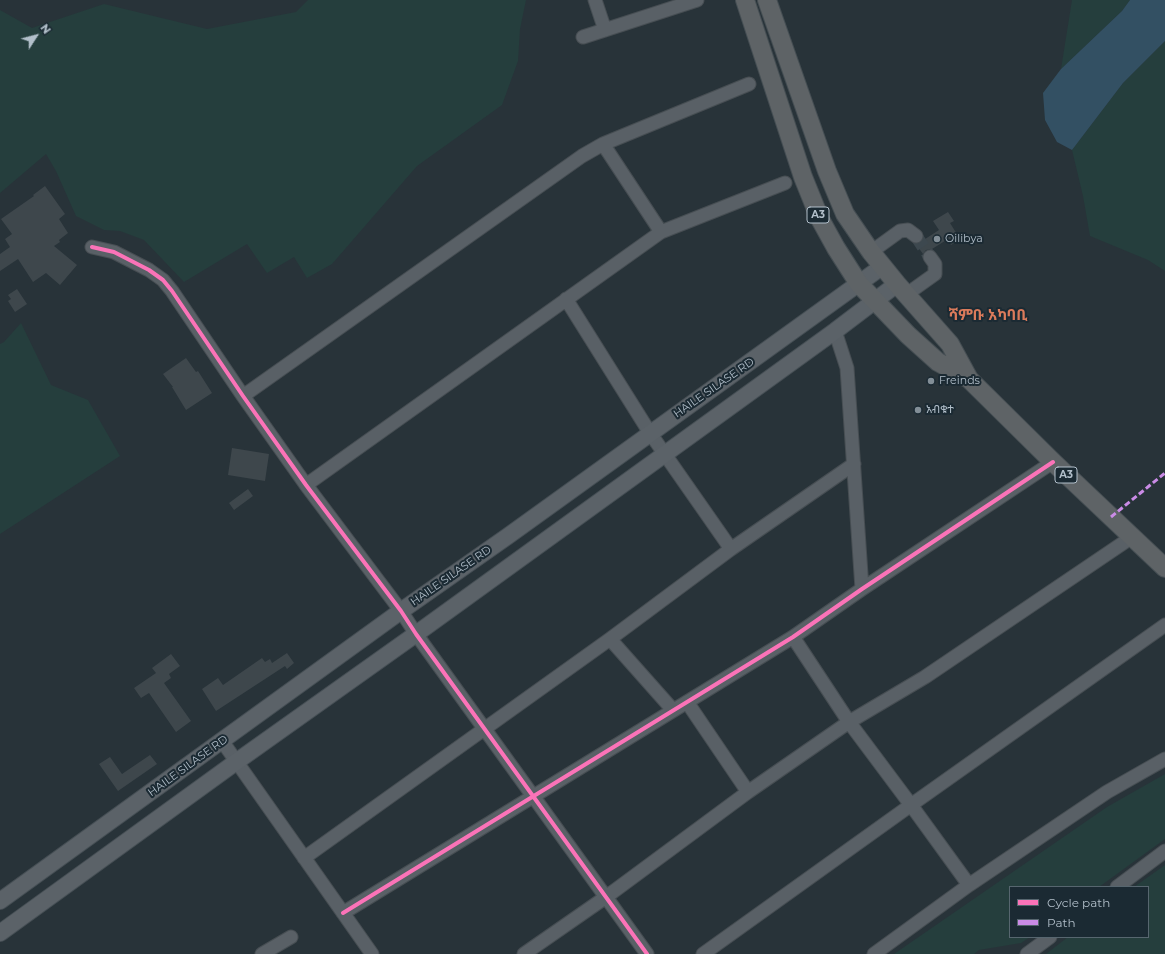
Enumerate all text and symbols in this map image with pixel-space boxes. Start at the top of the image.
north arrow [16,16,56,56]
text: N [37,21,54,37]
road number: A3 [807,207,829,223]
place label: Oilibya [945,232,983,246]
marker: Oilibya [932,234,942,244]
district label: ሻምቡ አካባቢ [949,307,1027,325]
street label: HAILE SILASE RD [671,355,757,421]
place label: Freinds [939,374,980,388]
marker: Freinds [926,376,936,386]
place label: አብቁተ [926,403,954,417]
marker: አብቁተ [913,405,923,415]
road number: A3 [1055,467,1077,483]
street label: HAILE SILASE RD [408,543,494,609]
street label: HAILE SILASE RD [146,733,230,799]
legend [1009,886,1149,938]
text: Cycle path [1047,895,1110,910]
text: Path [1047,915,1076,930]

